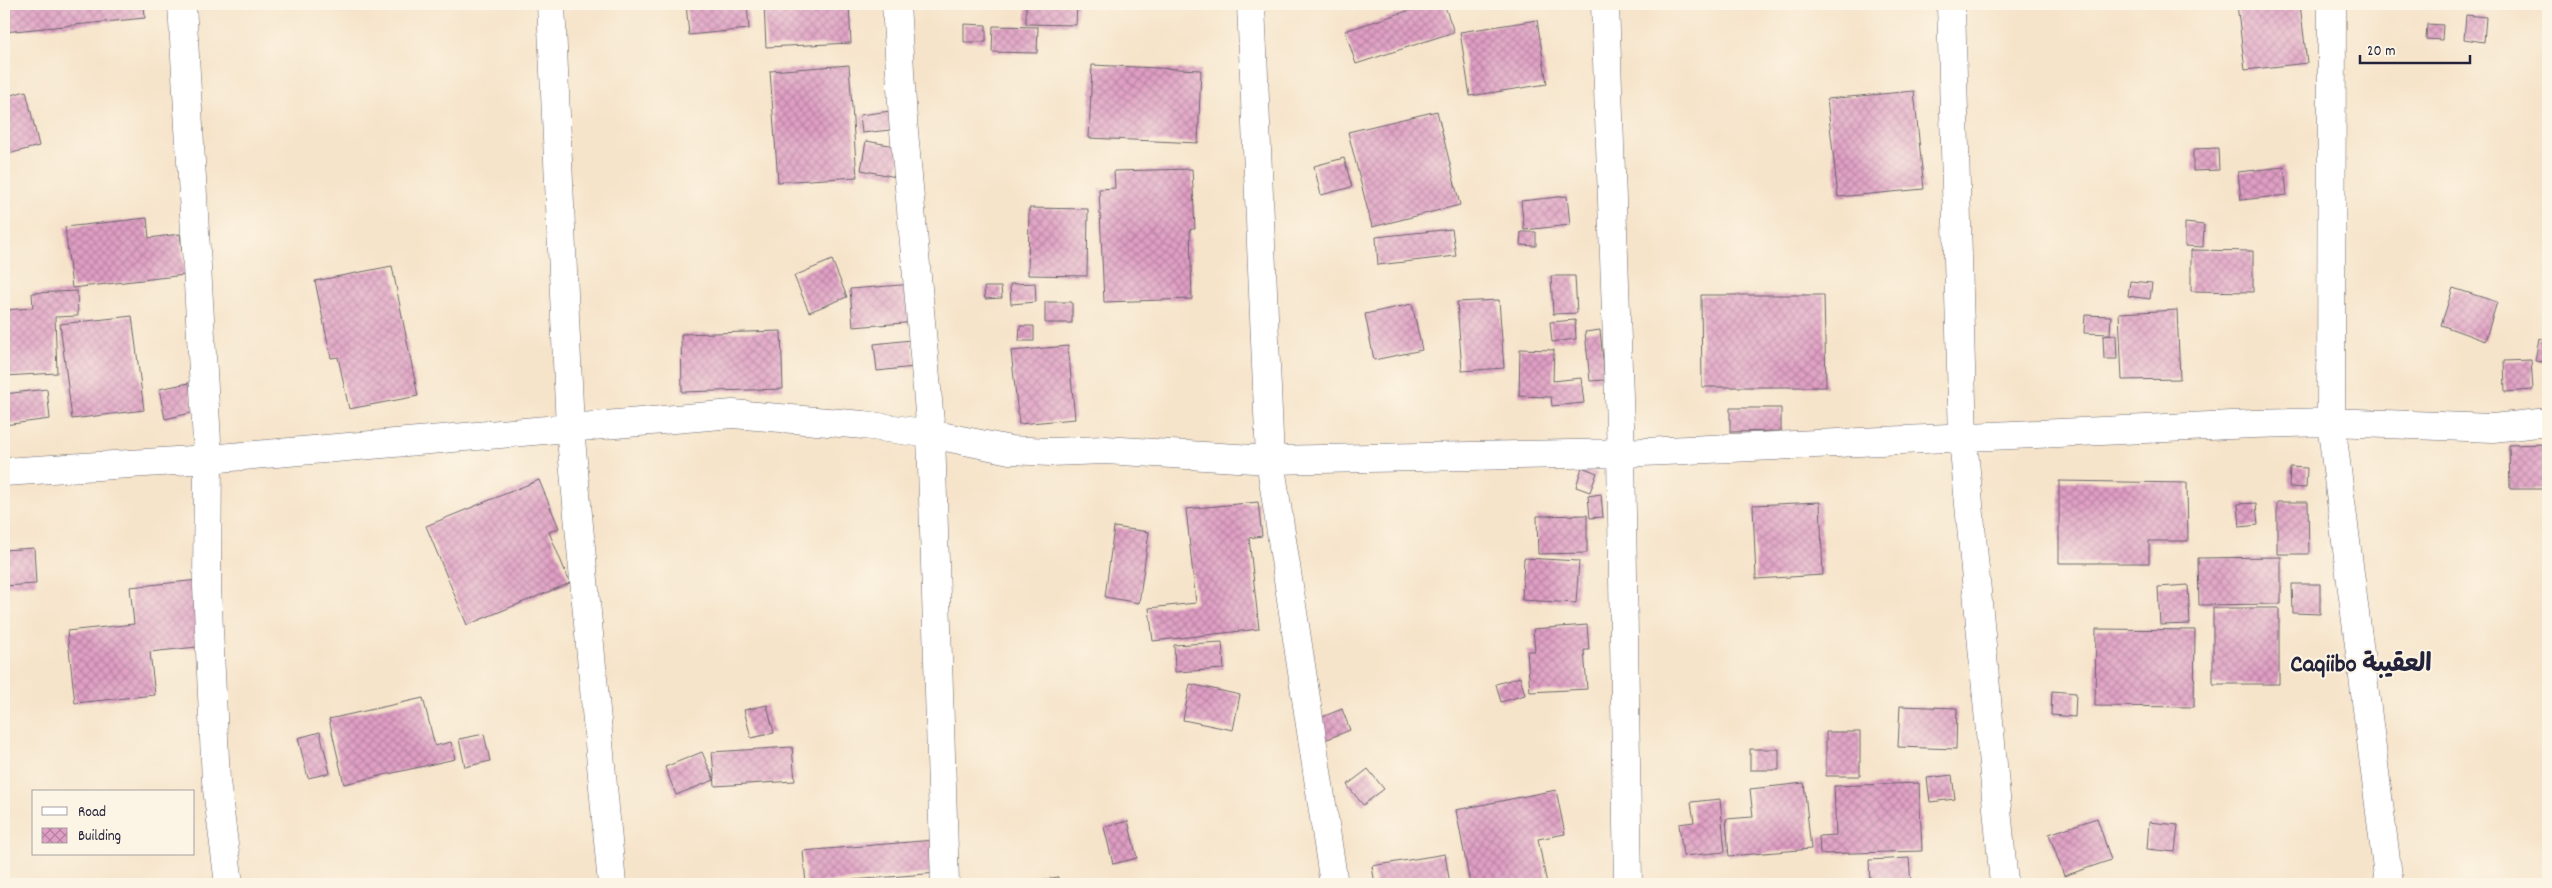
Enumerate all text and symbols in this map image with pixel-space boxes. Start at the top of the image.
scale bar [2360,32,2470,64]
text: 20 m [2367,41,2395,63]
district label: Caqiibo العقيبة [2290,648,2432,684]
legend [32,790,195,856]
text: Road [78,802,106,824]
text: Building [78,826,121,848]

